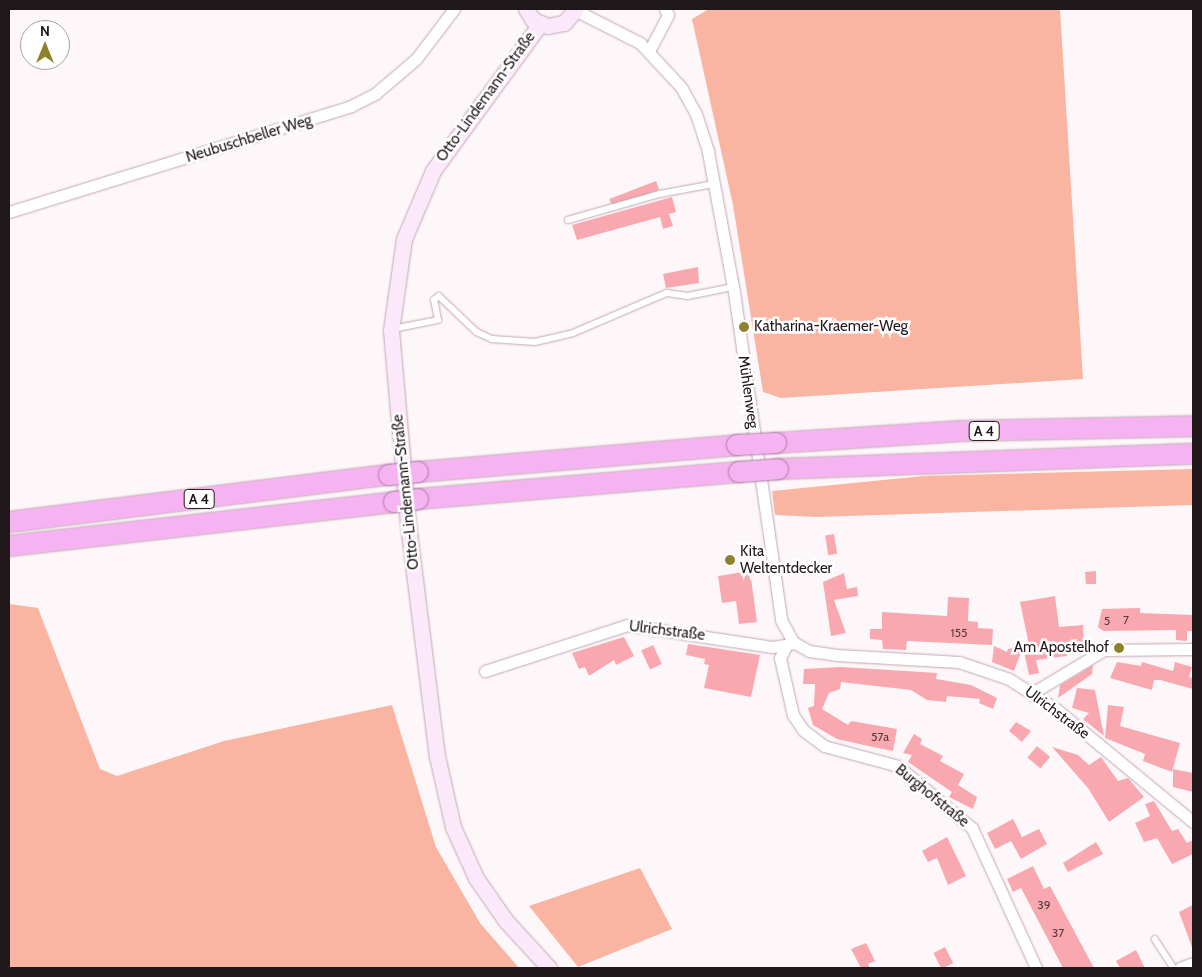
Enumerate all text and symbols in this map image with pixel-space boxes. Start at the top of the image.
north arrow [20,20,70,70]
text: N [40,22,50,40]
street label: Otto-Lindemann-Straße [433,28,539,166]
street label: Neubuschbeller Weg [184,111,314,167]
place label: Katharina-Kraemer-Weg [754,318,908,336]
marker: Katharina-Kraemer-Weg [738,321,750,333]
street label: Mühlenweg [734,354,762,430]
street label: Otto-Lindemann-Straße [389,413,423,571]
road number: A 4 [968,420,1000,442]
road number: A 4 [183,488,215,510]
place label: Kita Weltentdecker [740,542,832,577]
marker: Kita Weltentdecker [724,554,736,566]
house number: 7 [1123,613,1129,627]
house number: 5 [1104,614,1110,628]
street label: Ulrichstraße [628,617,706,645]
house number: 155 [951,626,967,640]
place label: Am Apostelhof [1014,639,1109,657]
marker: Am Apostelhof [1113,642,1125,654]
street label: Ulrichstraße [1021,683,1093,743]
house number: 57a [871,730,889,744]
street label: Burghofstraße [892,761,972,831]
house number: 39 [1037,898,1051,912]
house number: 37 [1052,926,1064,940]

